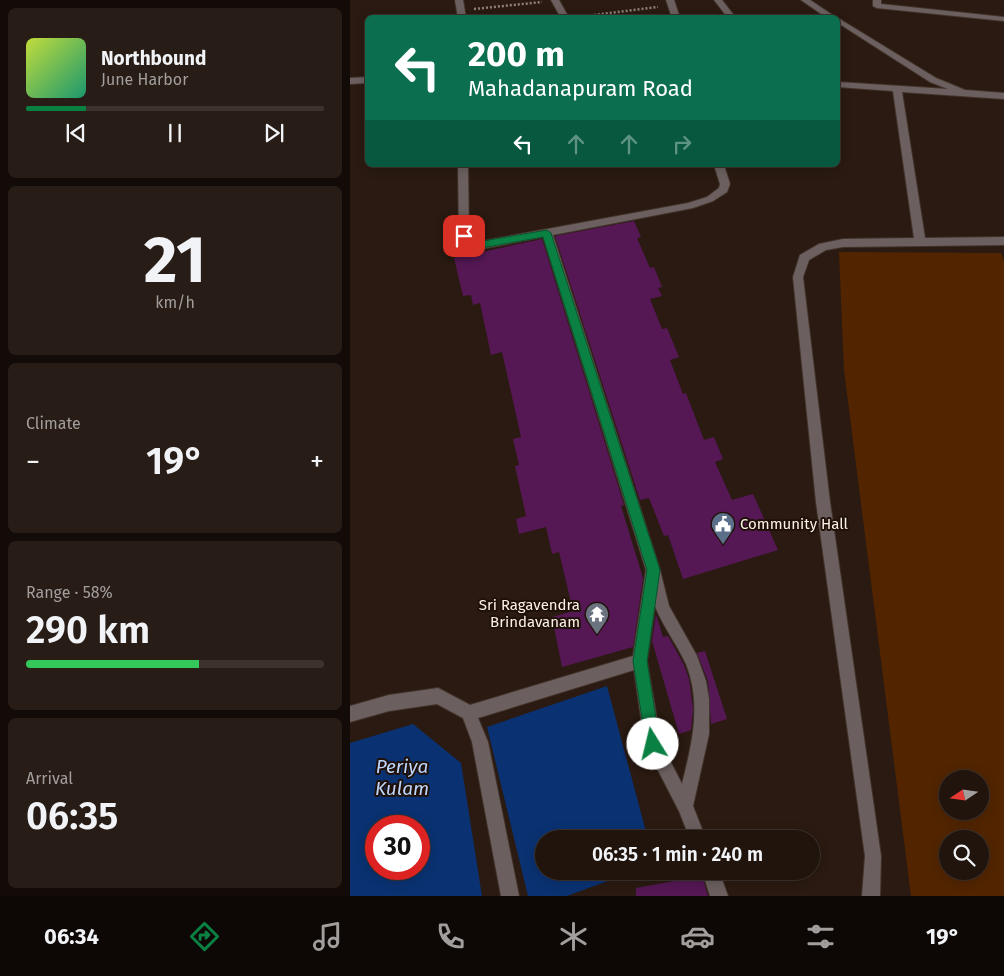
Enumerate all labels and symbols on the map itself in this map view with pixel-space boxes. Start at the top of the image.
pin [443,215,485,257]
public building icon: Community Hall [710,511,736,545]
place label: Community Hall [740,515,849,533]
place label: Sri Ragavendra Brindavanam [479,596,580,631]
temple icon: Sri Ragavendra Brindavanam [584,601,610,635]
position arrow [626,717,678,769]
water label: Periya Kulam [375,755,429,800]
north arrow [939,770,989,820]
speed limit sign: 30 [365,815,430,880]

